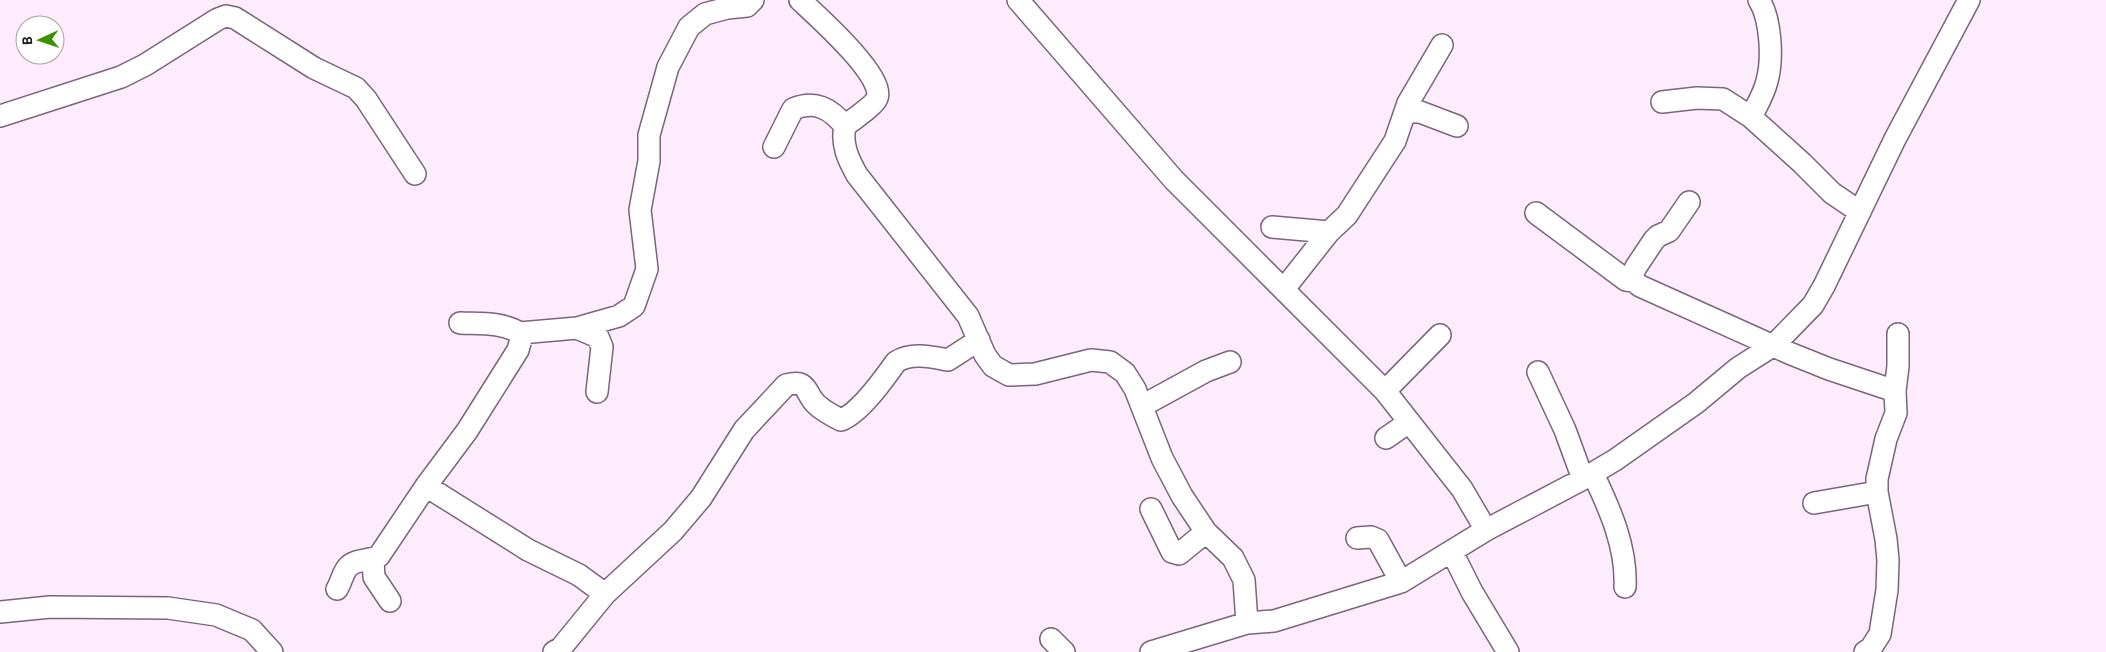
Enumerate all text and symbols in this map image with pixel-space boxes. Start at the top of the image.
north arrow [15,15,65,65]
text: B [18,36,36,45]

